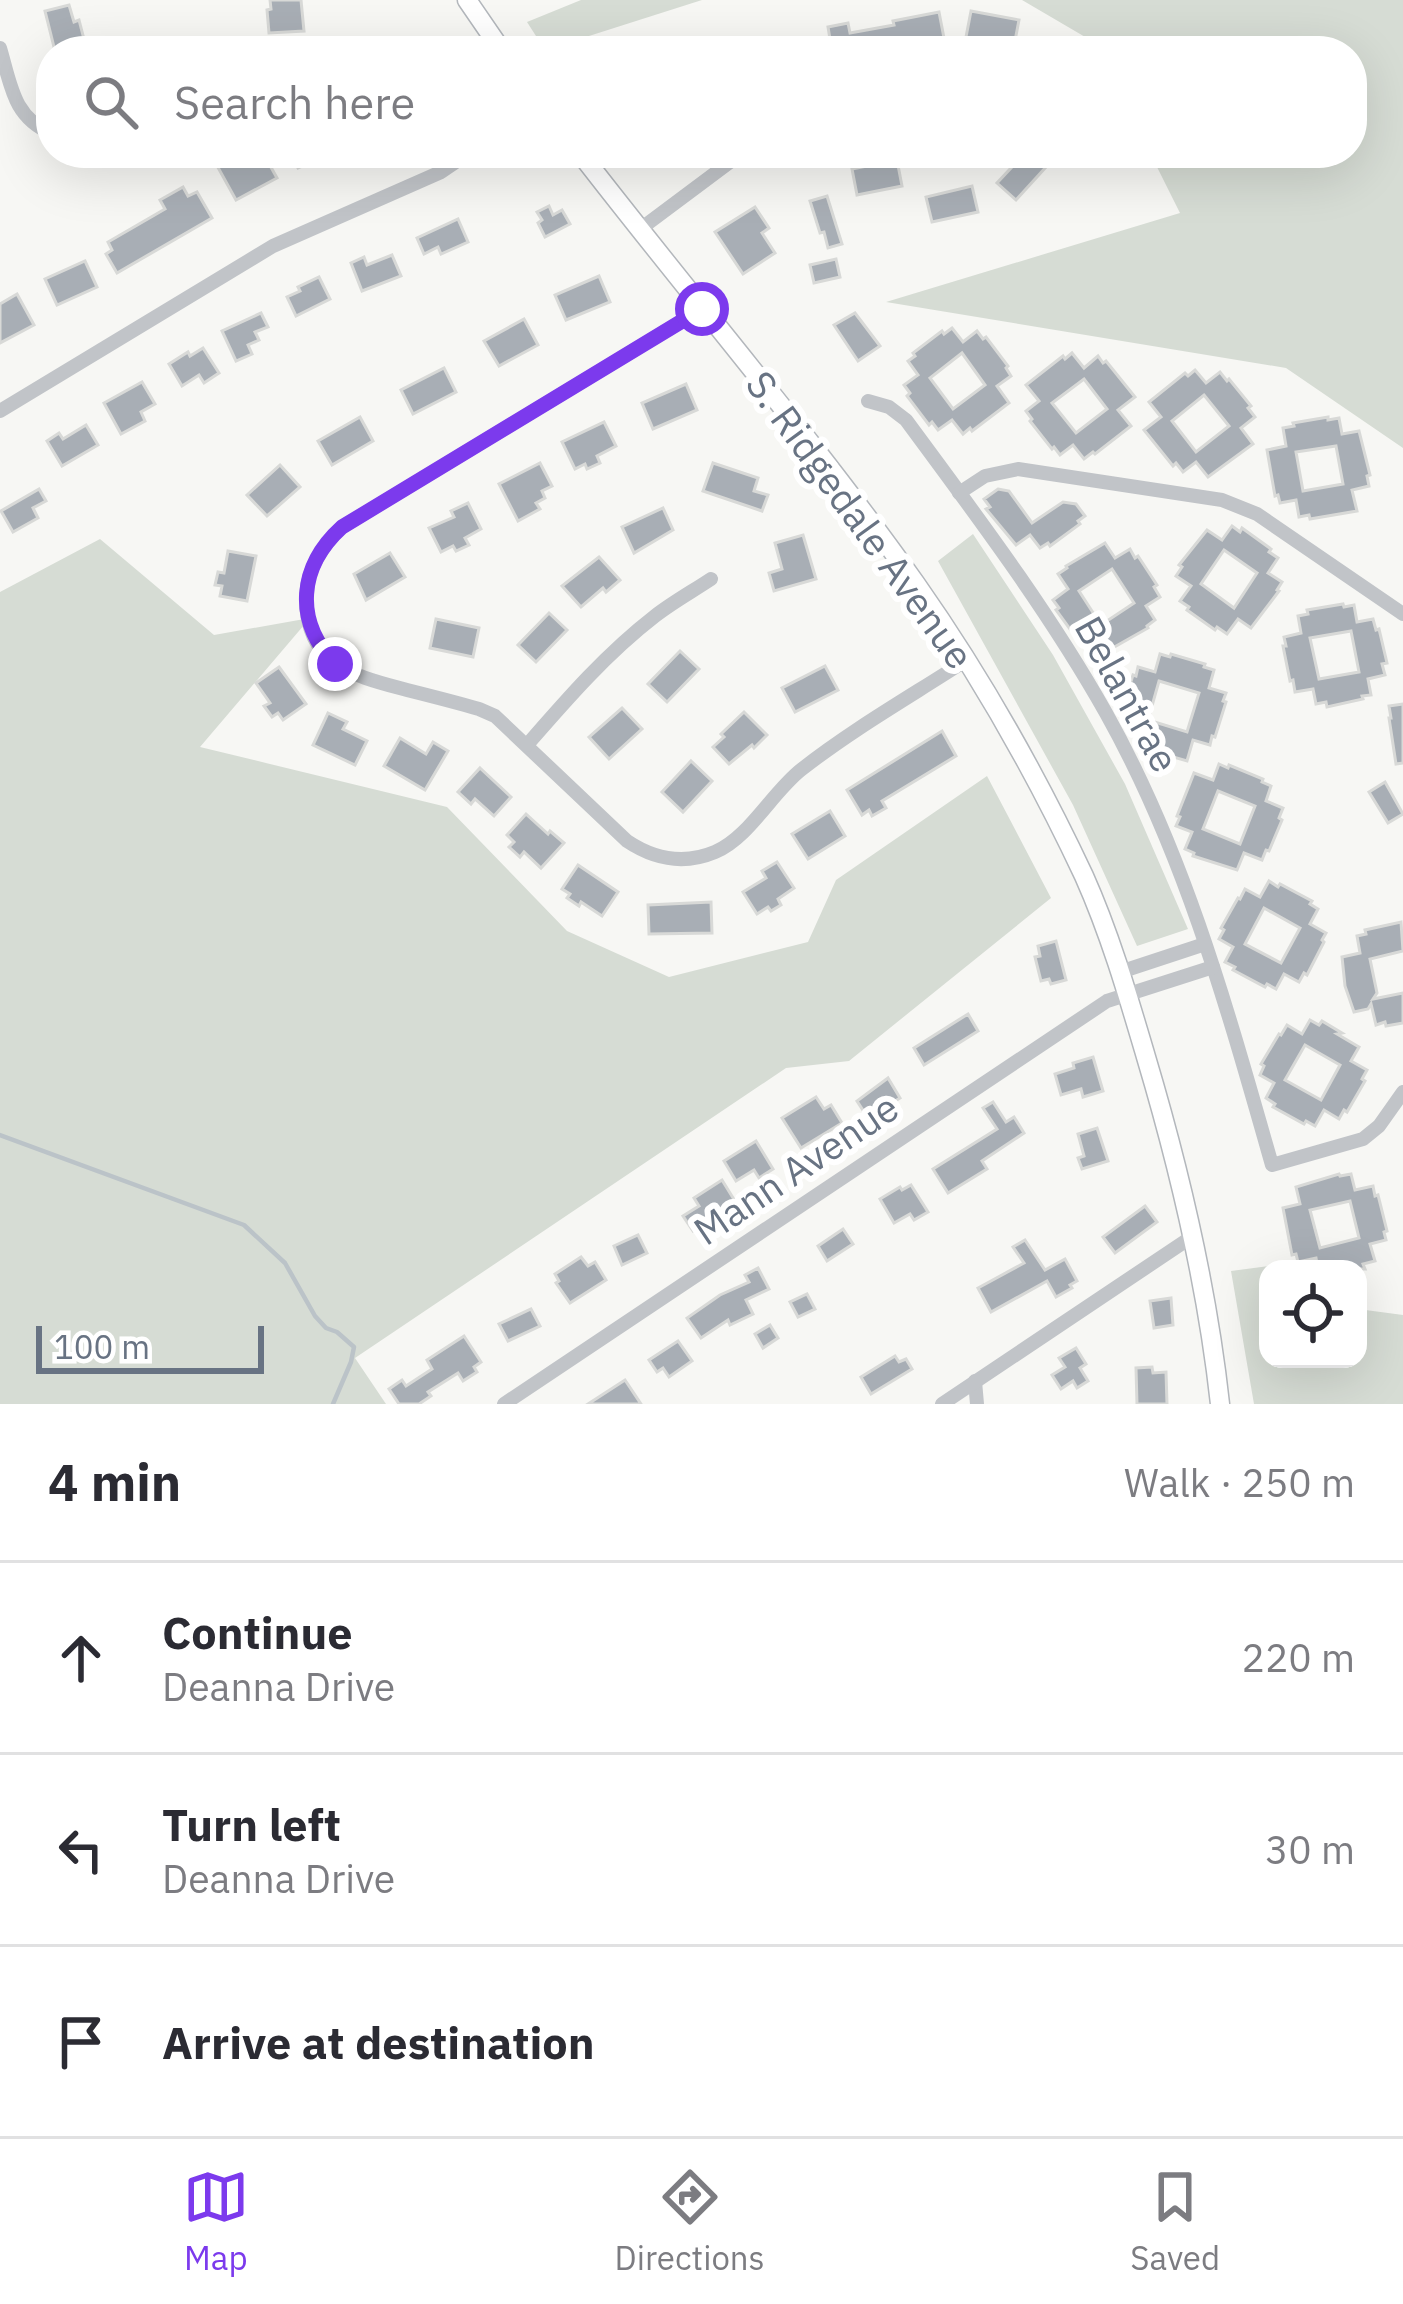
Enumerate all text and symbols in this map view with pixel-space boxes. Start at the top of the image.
search box [36,36,1367,168]
icon: search [78,69,144,135]
text: Search here [174,73,415,131]
route start [675,282,729,336]
street label: S. Ridgedale Avenue [735,361,986,679]
street label: Belantrae [1064,607,1191,781]
route end [308,637,362,691]
street label: Mann Avenue [684,1081,908,1256]
map controls [1259,1260,1367,1368]
button: locate [1259,1260,1367,1368]
scale bar [36,1320,264,1373]
text: 100 m [54,1325,150,1368]
text: 4 min [48,1449,181,1515]
text: Walk · 250 m [1124,1457,1355,1508]
text: Continue [162,1603,353,1661]
icon: ahead [48,1625,114,1691]
text: 220 m [1242,1632,1355,1683]
text: Deanna Drive [162,1661,395,1712]
text: Turn left [162,1795,341,1853]
icon: left [48,1817,114,1883]
text: 30 m [1265,1824,1355,1875]
text: Deanna Drive [162,1853,395,1904]
icon: arrive [48,2009,114,2075]
text: Arrive at destination [162,2013,595,2071]
tab: Map [183,2164,249,2279]
tab: Directions [615,2164,765,2279]
tab: Saved [1130,2164,1220,2279]

